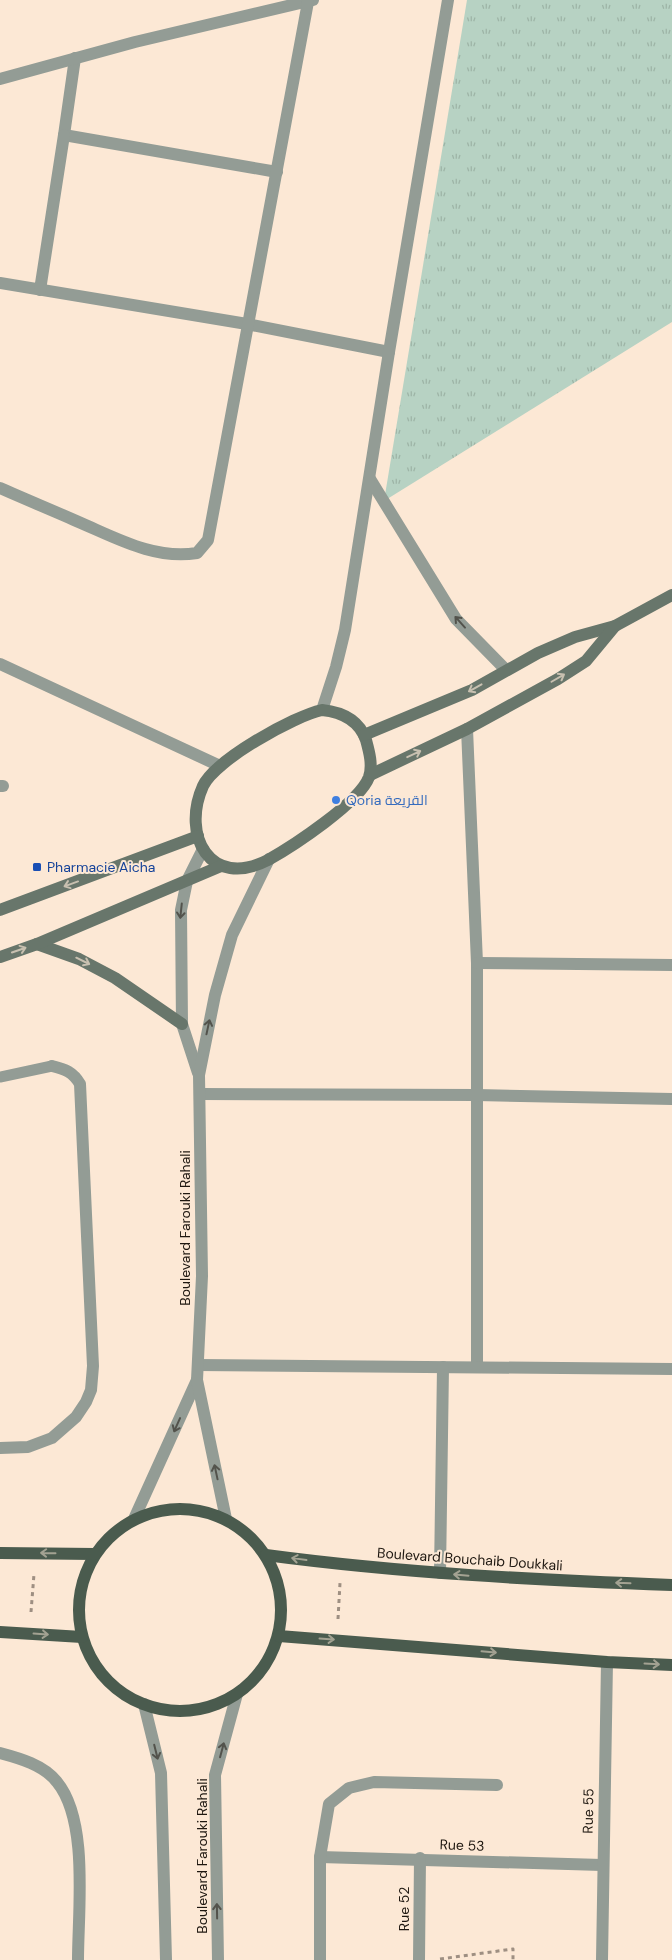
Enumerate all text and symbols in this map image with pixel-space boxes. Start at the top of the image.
one-way arrow [454,616,466,629]
one-way arrow [551,673,565,683]
one-way arrow [468,683,483,693]
one-way arrow [406,748,421,758]
place label: Qoria القريعة [346,791,428,809]
marker: Qoria القريعة [330,794,342,806]
place label: Pharmacie Aicha [47,858,155,876]
marker: Pharmacie Aicha [31,861,43,873]
one-way arrow [64,880,79,889]
one-way arrow [177,903,186,919]
one-way arrow [10,945,26,954]
one-way arrow [75,957,90,967]
one-way arrow [204,1019,213,1035]
street label: Boulevard Farouki Rahali [176,1150,194,1306]
one-way arrow [171,1417,181,1432]
one-way arrow [211,1464,220,1480]
street label: Boulevard Bouchaib Doukkali [377,1544,563,1574]
one-way arrow [40,1549,56,1558]
one-way arrow [292,1554,308,1564]
one-way arrow [453,1570,469,1579]
one-way arrow [616,1578,632,1588]
one-way arrow [33,1629,49,1638]
one-way arrow [319,1634,335,1644]
one-way arrow [481,1648,497,1657]
one-way arrow [643,1659,659,1669]
one-way arrow [218,1742,227,1758]
one-way arrow [151,1743,161,1759]
street label: Boulevard Farouki Rahali [193,1778,211,1934]
street label: Rue 55 [579,1788,597,1834]
street label: Rue 53 [439,1835,485,1855]
street label: Rue 52 [395,1887,413,1931]
one-way arrow [212,1904,222,1920]

